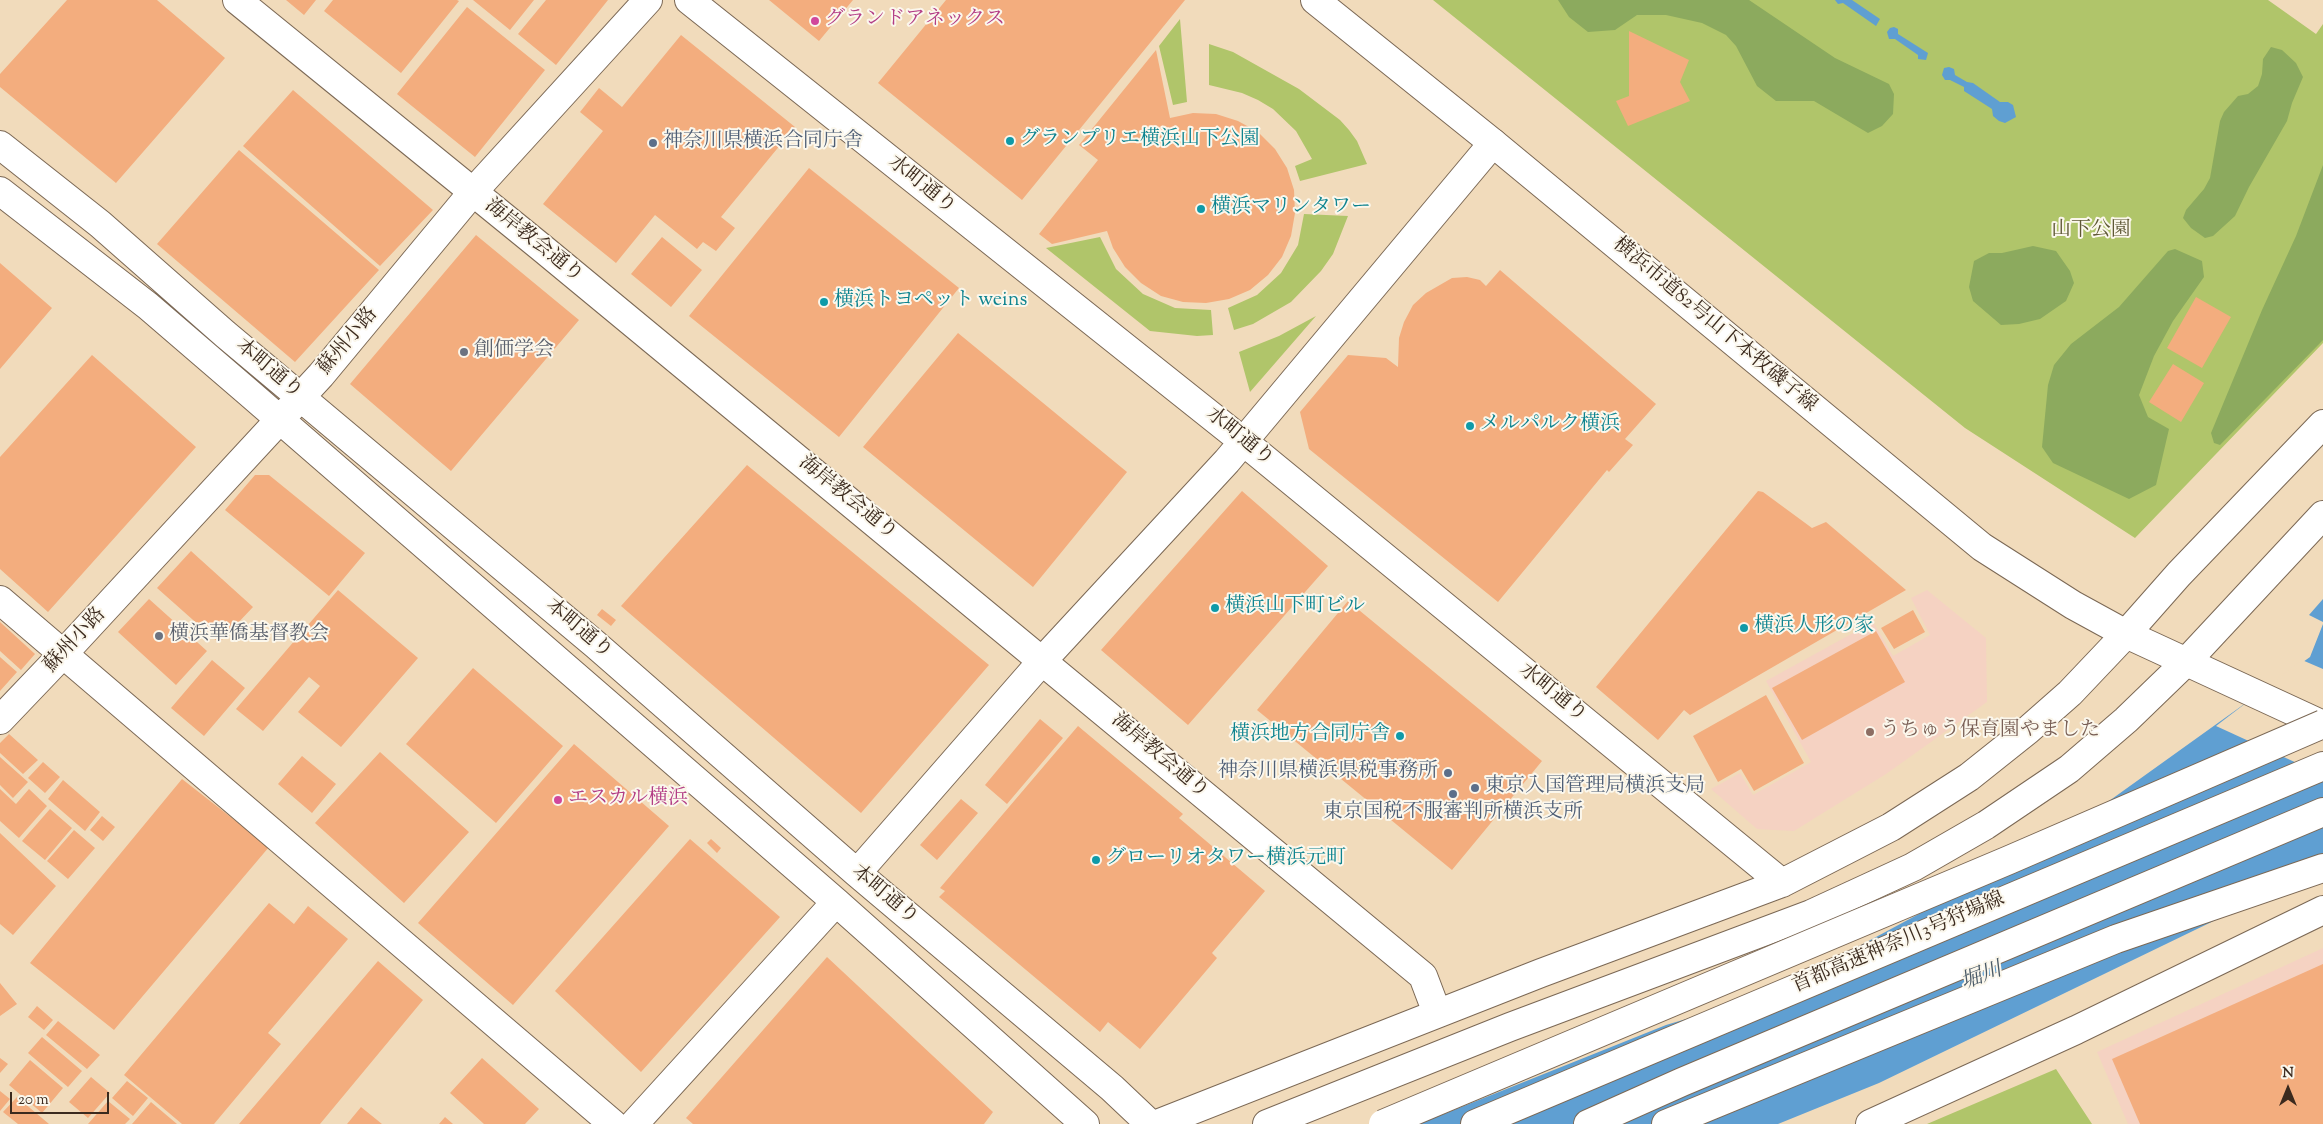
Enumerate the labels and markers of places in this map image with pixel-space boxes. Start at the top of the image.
place label: グランドアネックス [825,9,1005,33]
marker: グランドアネックス [809,15,821,27]
place label: グランプリエ横浜山下公園 [1020,129,1260,153]
place label: 神奈川県横浜合同庁舎 [663,131,863,155]
marker: グランプリエ横浜山下公園 [1004,135,1016,147]
marker: 神奈川県横浜合同庁舎 [647,137,659,149]
place label: 横浜マリンタワー [1211,197,1371,221]
marker: 横浜マリンタワー [1195,203,1207,215]
place label: 横浜トヨペット weins [834,290,1027,314]
marker: 横浜トヨペット weins [818,296,830,308]
place label: 創価学会 [474,340,554,364]
marker: 創価学会 [458,346,470,358]
place label: メルパルク横浜 [1480,414,1620,438]
marker: メルパルク横浜 [1464,420,1476,432]
place label: 横浜山下町ビル [1225,596,1365,620]
marker: 横浜山下町ビル [1209,602,1221,614]
place label: 横浜人形の家 [1754,616,1874,640]
marker: 横浜人形の家 [1738,622,1750,634]
place label: 横浜華僑基督教会 [169,624,329,648]
marker: 横浜華僑基督教会 [153,630,165,642]
place label: うちゅう保育園やました [1880,720,2100,744]
place label: 横浜地方合同庁舎 [1230,724,1390,748]
marker: うちゅう保育園やました [1864,726,1876,738]
marker: 横浜地方合同庁舎 [1394,730,1406,742]
place label: 神奈川県横浜県税事務所 [1218,761,1438,785]
marker: 神奈川県横浜県税事務所 [1442,767,1454,779]
place label: 東京入国管理局横浜支局 [1485,776,1705,800]
marker: 東京入国管理局横浜支局 [1469,782,1481,794]
place label: エスカル横浜 [568,788,688,812]
marker: 東京国税不服審判所横浜支所 [1447,788,1459,800]
marker: エスカル横浜 [552,794,564,806]
place label: 東京国税不服審判所横浜支所 [1323,802,1583,826]
place label: グローリオタワー横浜元町 [1106,848,1346,872]
marker: グローリオタワー横浜元町 [1090,854,1102,866]

